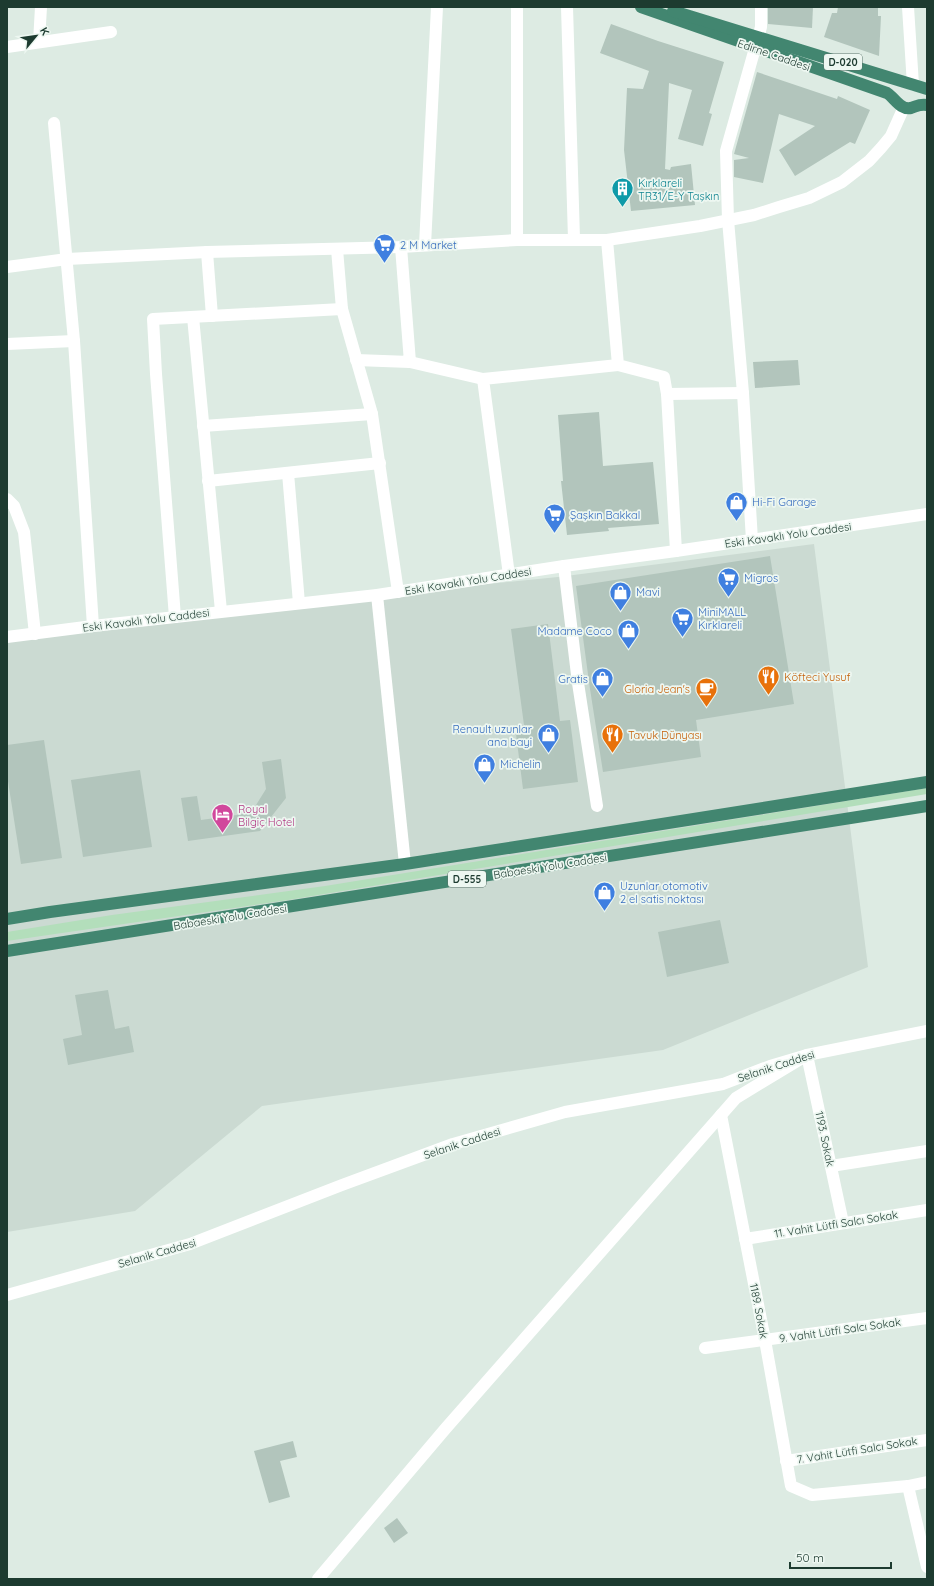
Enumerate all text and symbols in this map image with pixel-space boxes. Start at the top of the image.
north arrow [16,16,56,56]
text: K [37,25,53,38]
street label: Edirne Caddesi [736,36,812,74]
road number: D-020 [824,54,862,70]
building icon: Kırklareli TR31/E-Y Taşkın [610,176,636,209]
place label: Kırklareli TR31/E-Y Taşkın [638,176,719,203]
supermarket icon: 2 M Market [372,232,398,265]
place label: 2 M Market [400,238,457,252]
shop icon: Hi-Fi Garage [724,489,750,522]
place label: Hi-Fi Garage [752,495,816,509]
supermarket icon: Şaşkın Bakkal [541,502,567,535]
place label: Şaşkın Bakkal [570,508,640,522]
street label: Eski Kavaklı Yolu Caddesi [724,519,852,551]
street label: Eski Kavaklı Yolu Caddesi [404,564,532,598]
supermarket icon: Migros [715,565,741,598]
place label: Migros [744,571,778,585]
shop icon: Mavi [608,579,634,612]
place label: Mavi [636,585,660,599]
street label: Eski Kavaklı Yolu Caddesi [82,605,210,635]
supermarket icon: MiniMALL Kırklareli [670,605,696,638]
place label: MiniMALL Kırklareli [698,605,746,632]
shop icon: Madame Coco [615,618,641,651]
place label: Madame Coco [537,624,612,638]
restaurant icon: Köfteci Yusuf [755,664,781,697]
shop icon: Gratis [590,666,616,699]
place label: Köfteci Yusuf [784,670,851,684]
place label: Gratis [558,672,588,686]
cafe icon: Gloria Jean's [693,676,719,709]
place label: Gloria Jean's [624,682,690,696]
place label: Renault uzunlar ana bayi [452,722,533,749]
shop icon: Renault uzunlar ana bayi [535,722,561,755]
restaurant icon: Tavuk Dünyası [600,722,626,755]
place label: Tavuk Dünyası [628,728,702,742]
shop icon: Michelin [471,751,497,784]
place label: Michelin [500,757,541,771]
hotel icon: Royal Bilgiç Hotel [210,802,236,835]
place label: Royal Bilgiç Hotel [238,802,295,829]
street label: Babaeski Yolu Caddesi [492,850,608,882]
road number: D-555 [448,871,486,887]
shop icon: Uzunlar otomotiv 2 el satis noktası [592,879,618,912]
place label: Uzunlar otomotiv 2 el satis noktası [620,879,708,906]
street label: Babaeski Yolu Caddesi [172,901,288,933]
street label: Selanik Caddesi [736,1047,816,1085]
street label: 1193. Sokak [812,1110,838,1168]
street label: Selanik Caddesi [422,1124,502,1162]
street label: 11. Vahit Lütfi Salcı Sokak [773,1207,899,1241]
street label: Selanik Caddesi [117,1235,197,1271]
street label: 1189. Sokak [747,1282,771,1340]
street label: 9. Vahit Lütfi Salcı Sokak [778,1315,902,1345]
street label: 7. Vahit Lütfi Salcı Sokak [796,1434,918,1466]
scale bar [790,1544,891,1570]
text: 50 m [796,1550,824,1565]

